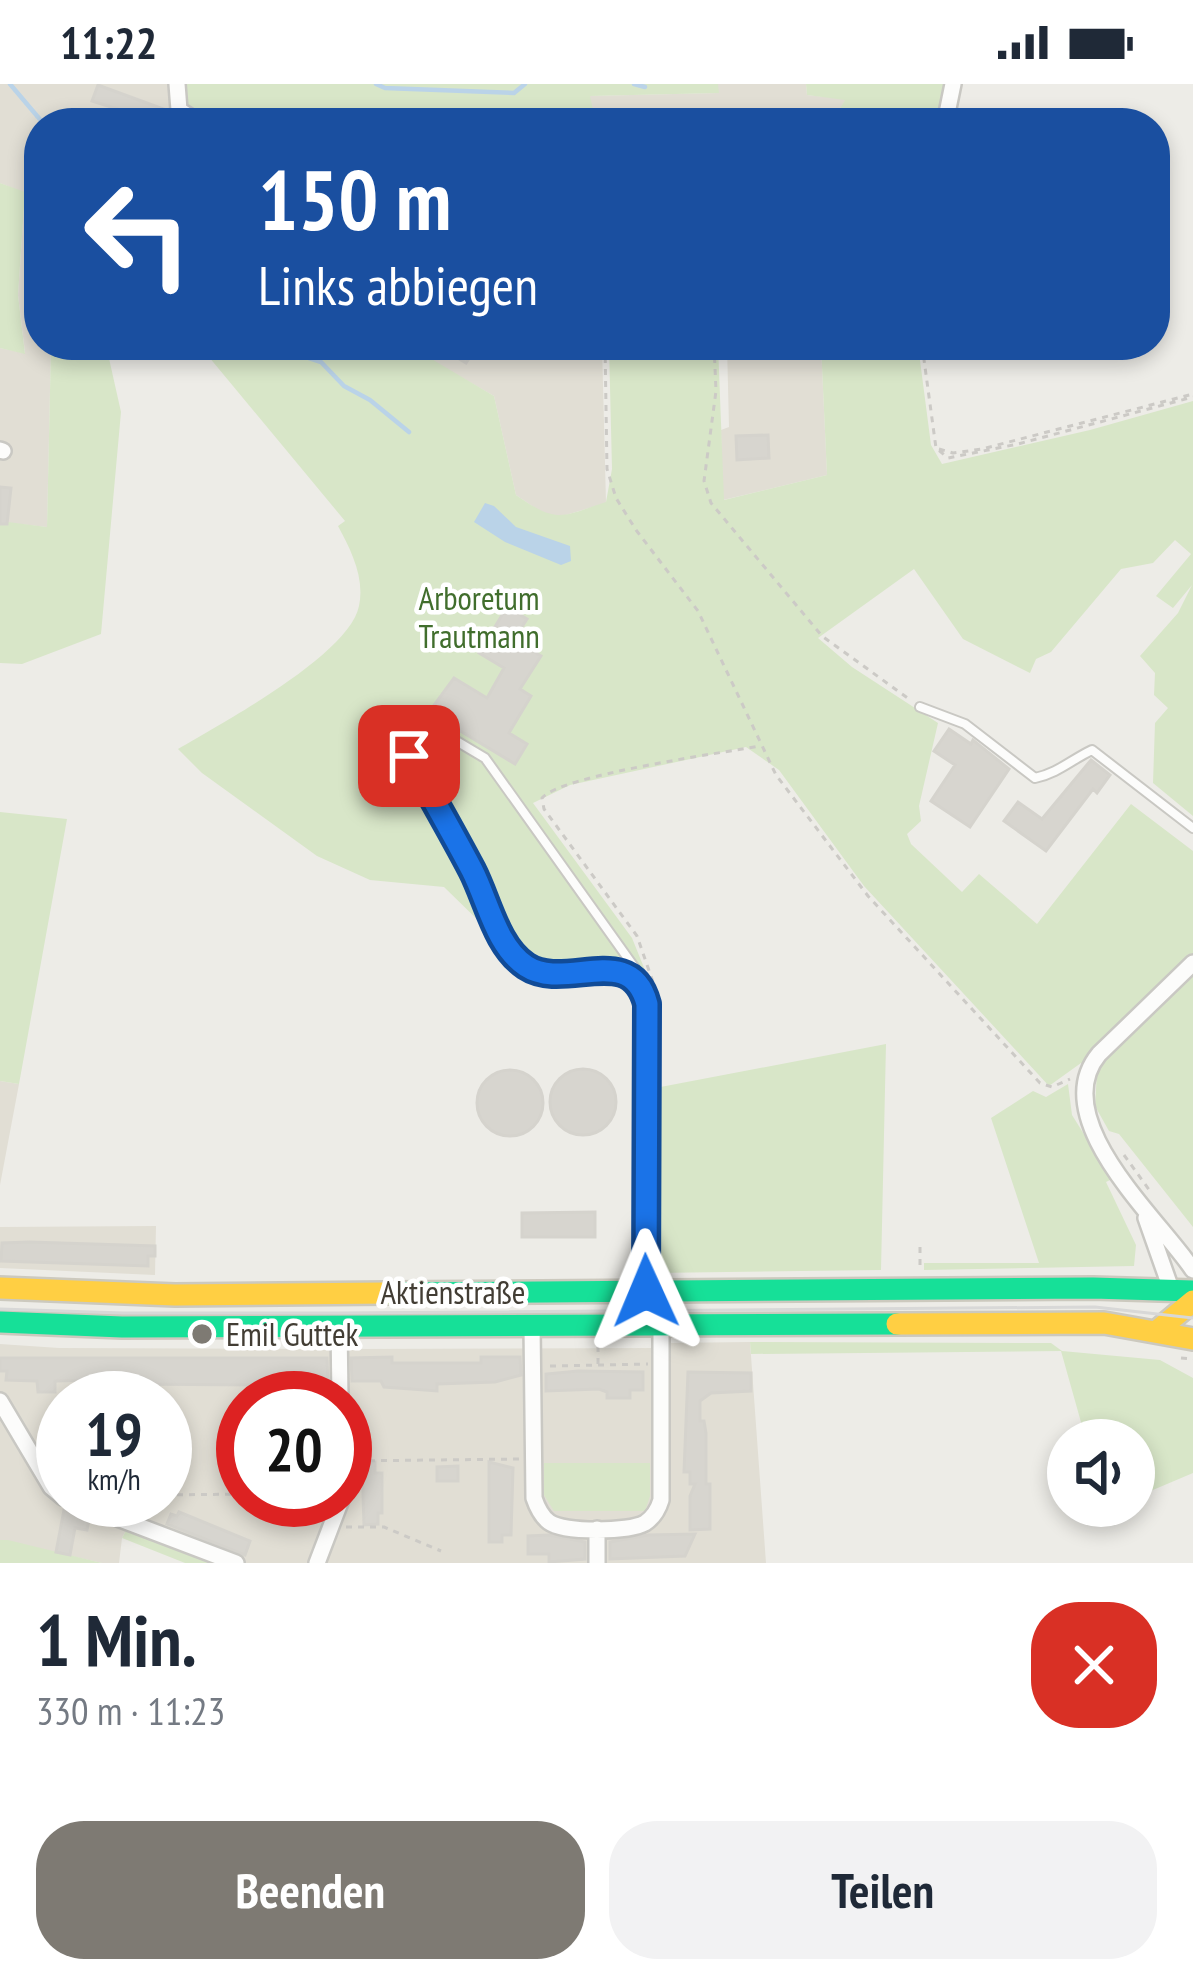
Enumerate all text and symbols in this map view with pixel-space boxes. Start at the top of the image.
text: 11:22 [60,13,157,71]
text: 150 m [258,144,451,253]
icon: left [60,156,216,312]
text: Links abbiegen [258,250,538,320]
park label: Arboretum Trautmann [418,576,540,657]
pin [358,705,460,807]
icon: arrive [376,723,442,789]
position arrow [583,1228,709,1354]
street label: Aktienstraße [381,1270,525,1313]
place label: Emil Guttek [226,1312,359,1355]
marker: Emil Guttek [189,1321,215,1347]
speed limit sign: 20 [216,1371,372,1527]
text: 19 [85,1395,143,1473]
map controls [1047,1419,1155,1527]
button: sound [1047,1419,1155,1527]
text: km/h [87,1459,141,1498]
text: 1 Min. [36,1593,197,1686]
button: close [1031,1602,1157,1728]
text: 330 m · 11:23 [36,1685,225,1736]
button: Beenden [36,1821,585,1959]
button: Teilen [609,1821,1157,1959]

